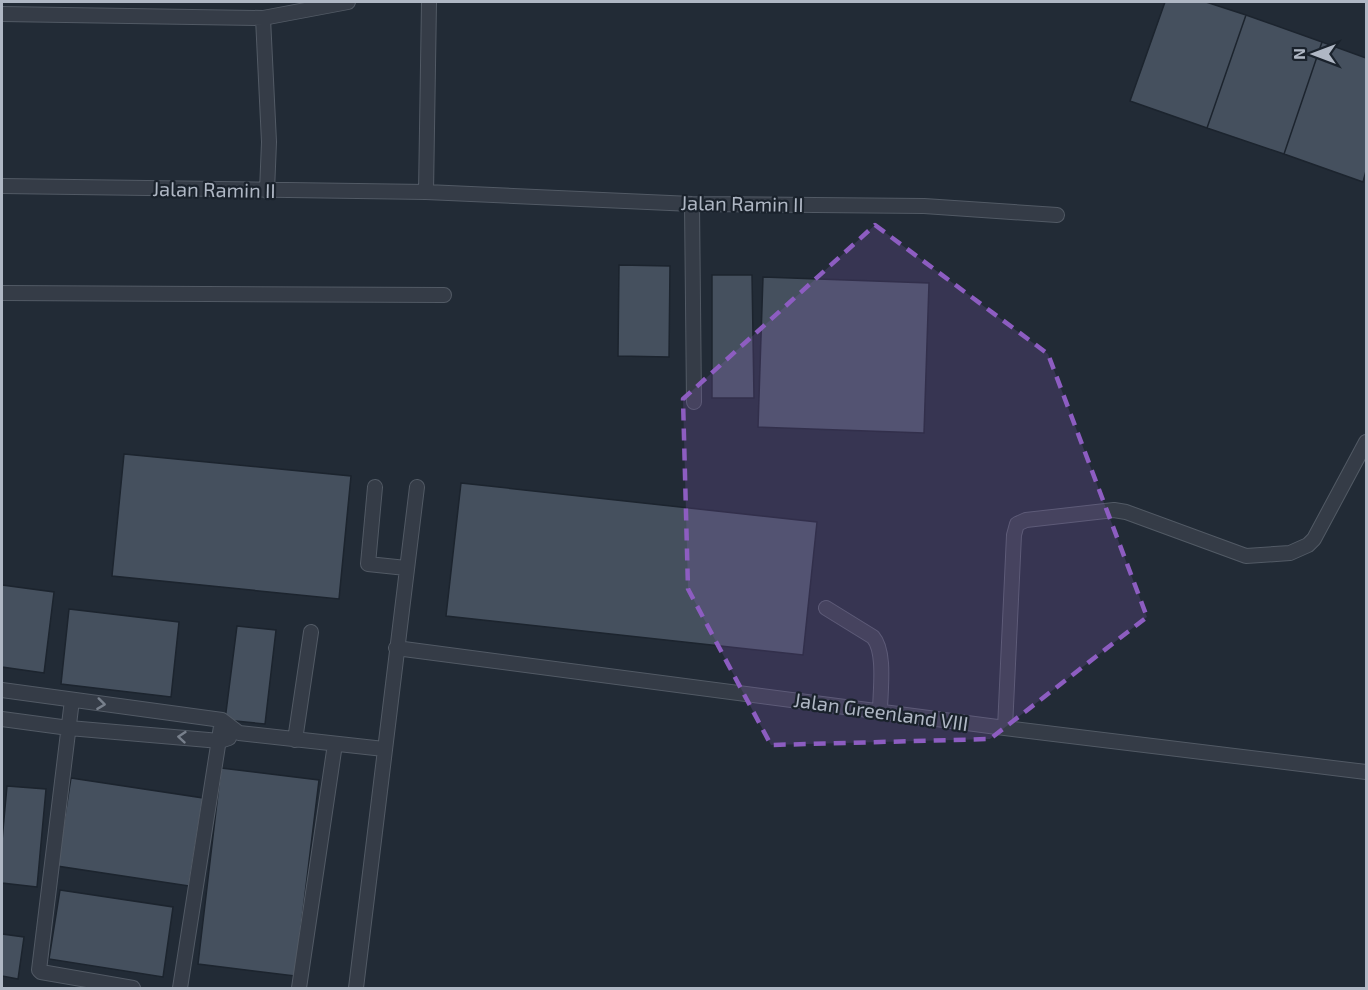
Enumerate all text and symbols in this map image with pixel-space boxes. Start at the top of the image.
north arrow [1284,24,1344,84]
text: N [1289,48,1308,60]
street label: Jalan Ramin II [152,176,276,202]
street label: Jalan Ramin II [680,190,804,216]
street label: Jalan Greenland VIII [792,687,970,735]
one-way arrow [96,697,106,709]
one-way arrow [178,731,187,744]

